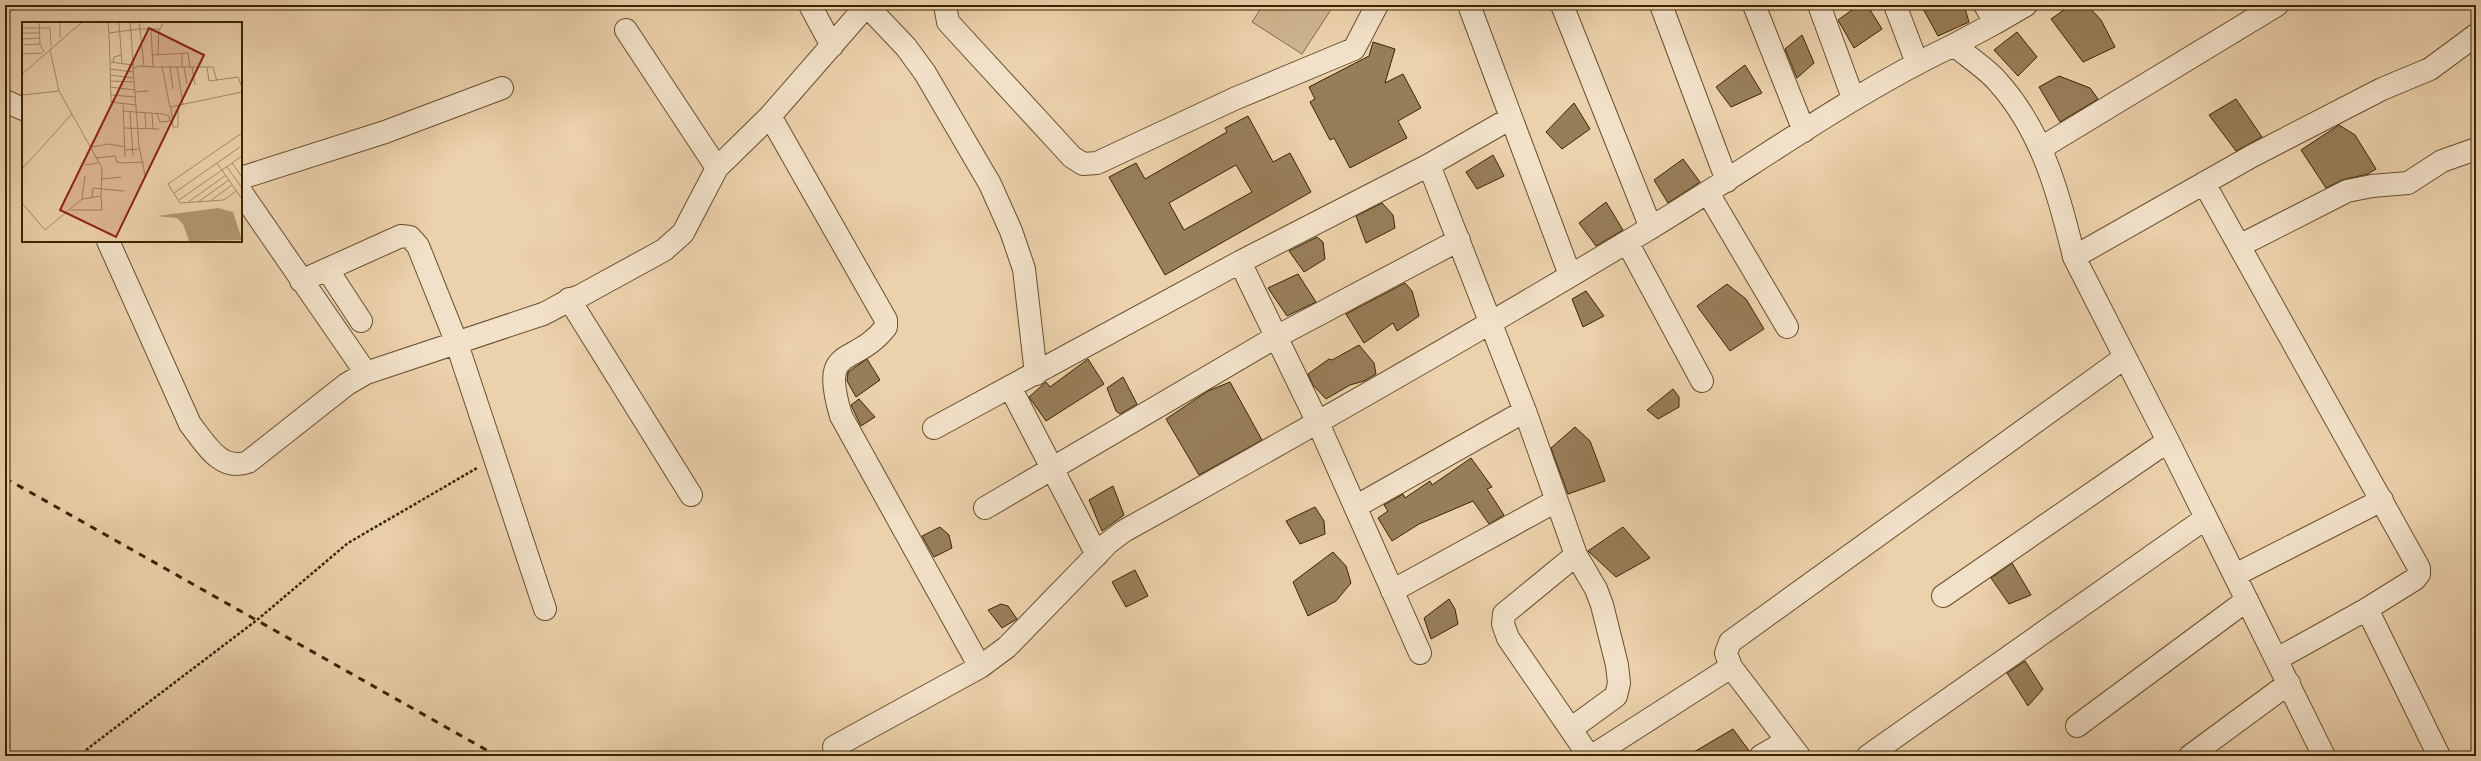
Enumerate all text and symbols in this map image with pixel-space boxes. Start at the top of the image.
inset map [22,22,242,242]

